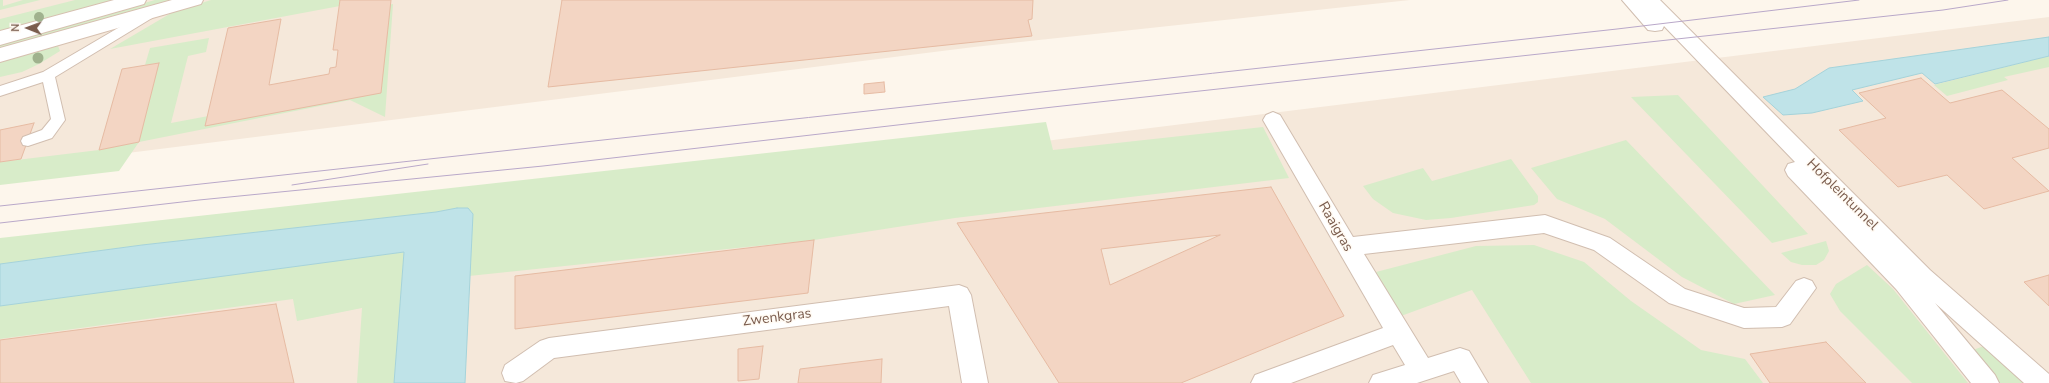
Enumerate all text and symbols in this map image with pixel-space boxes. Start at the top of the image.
north arrow [8,8,48,48]
text: N [8,24,23,32]
street label: Hofpleintunnel [1803,156,1881,234]
street label: Raaigras [1314,199,1356,255]
street label: Zwenkgras [742,305,812,331]

